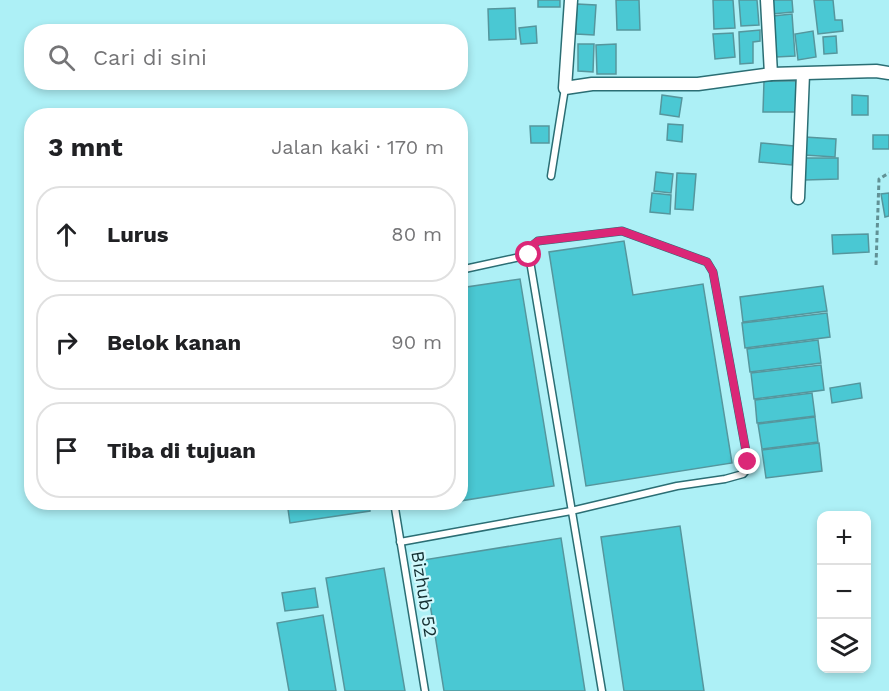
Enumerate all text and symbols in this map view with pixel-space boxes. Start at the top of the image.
search box [24,24,468,90]
icon: search [45,41,78,74]
text: Cari di sini [93,45,207,70]
text: 3 mnt [48,132,123,162]
text: Jalan kaki · 170 m [271,135,444,159]
icon: ahead [50,218,83,251]
text: Lurus [107,222,169,247]
text: 80 m [391,222,442,246]
route start [515,241,541,267]
icon: right [50,326,83,359]
text: Belok kanan [107,330,241,355]
text: 90 m [391,330,442,354]
icon: arrive [50,434,83,467]
text: Tiba di tujuan [107,438,256,463]
route end [734,448,760,474]
map controls [817,511,871,673]
button: + [817,511,871,565]
street label: Bizhub 52 [407,549,442,638]
button: − [817,565,871,619]
button: layers [817,619,871,673]

